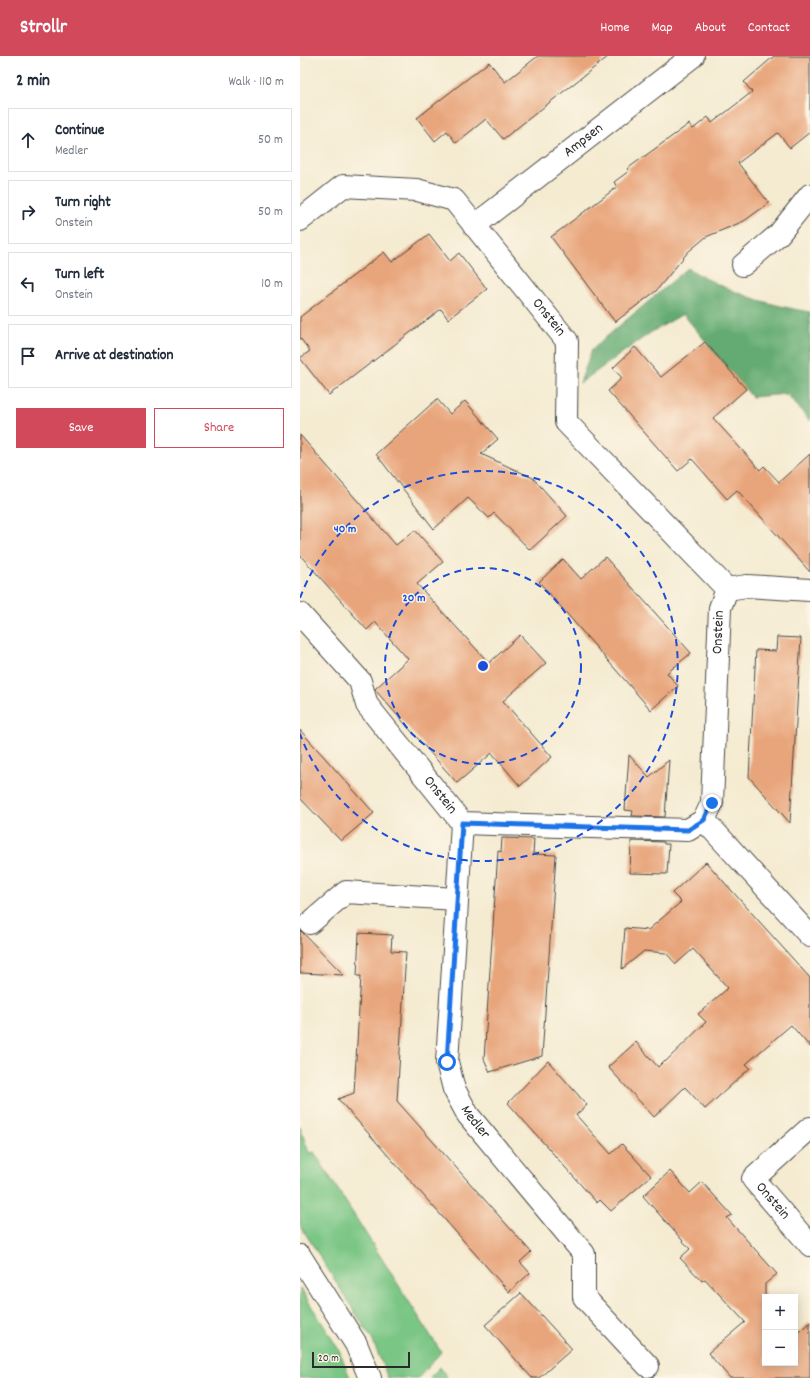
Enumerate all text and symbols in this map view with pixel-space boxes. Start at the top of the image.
text: Strollr [20,15,67,42]
text: Home [600,18,629,38]
text: Map [651,18,673,38]
text: About [695,18,726,38]
text: Contact [748,18,790,38]
text: 2 min [16,70,50,94]
text: Walk · 110 m [228,73,284,92]
street label: Ampsen [559,118,608,163]
text: Continue [55,120,104,142]
icon: ahead [17,129,39,151]
text: 50 m [258,131,283,150]
text: Medler [55,142,88,161]
text: Turn right [55,192,111,214]
icon: right [17,201,39,223]
text: 50 m [258,203,283,222]
text: Onstein [55,214,93,233]
text: Turn left [55,264,104,286]
icon: left [17,273,39,295]
text: 10 m [261,275,283,294]
text: Onstein [55,286,93,305]
street label: Onstein [526,294,571,342]
icon: arrive [17,345,39,367]
text: Arrive at destination [55,345,173,367]
button: Save [16,408,146,448]
button: Share [154,408,284,448]
text: 40 m [334,521,356,538]
text: 20 m [403,590,425,607]
street label: Onstein [707,610,731,655]
centre of rings [476,659,490,673]
street label: Onstein [418,771,462,819]
route end [703,794,721,812]
route start [438,1053,456,1071]
street label: Medler [454,1102,495,1145]
street label: Onstein [750,1178,795,1225]
map controls [762,1294,798,1366]
button: + [762,1294,798,1330]
button: − [762,1330,798,1366]
scale bar [312,1350,410,1369]
text: 20 m [318,1351,339,1367]

